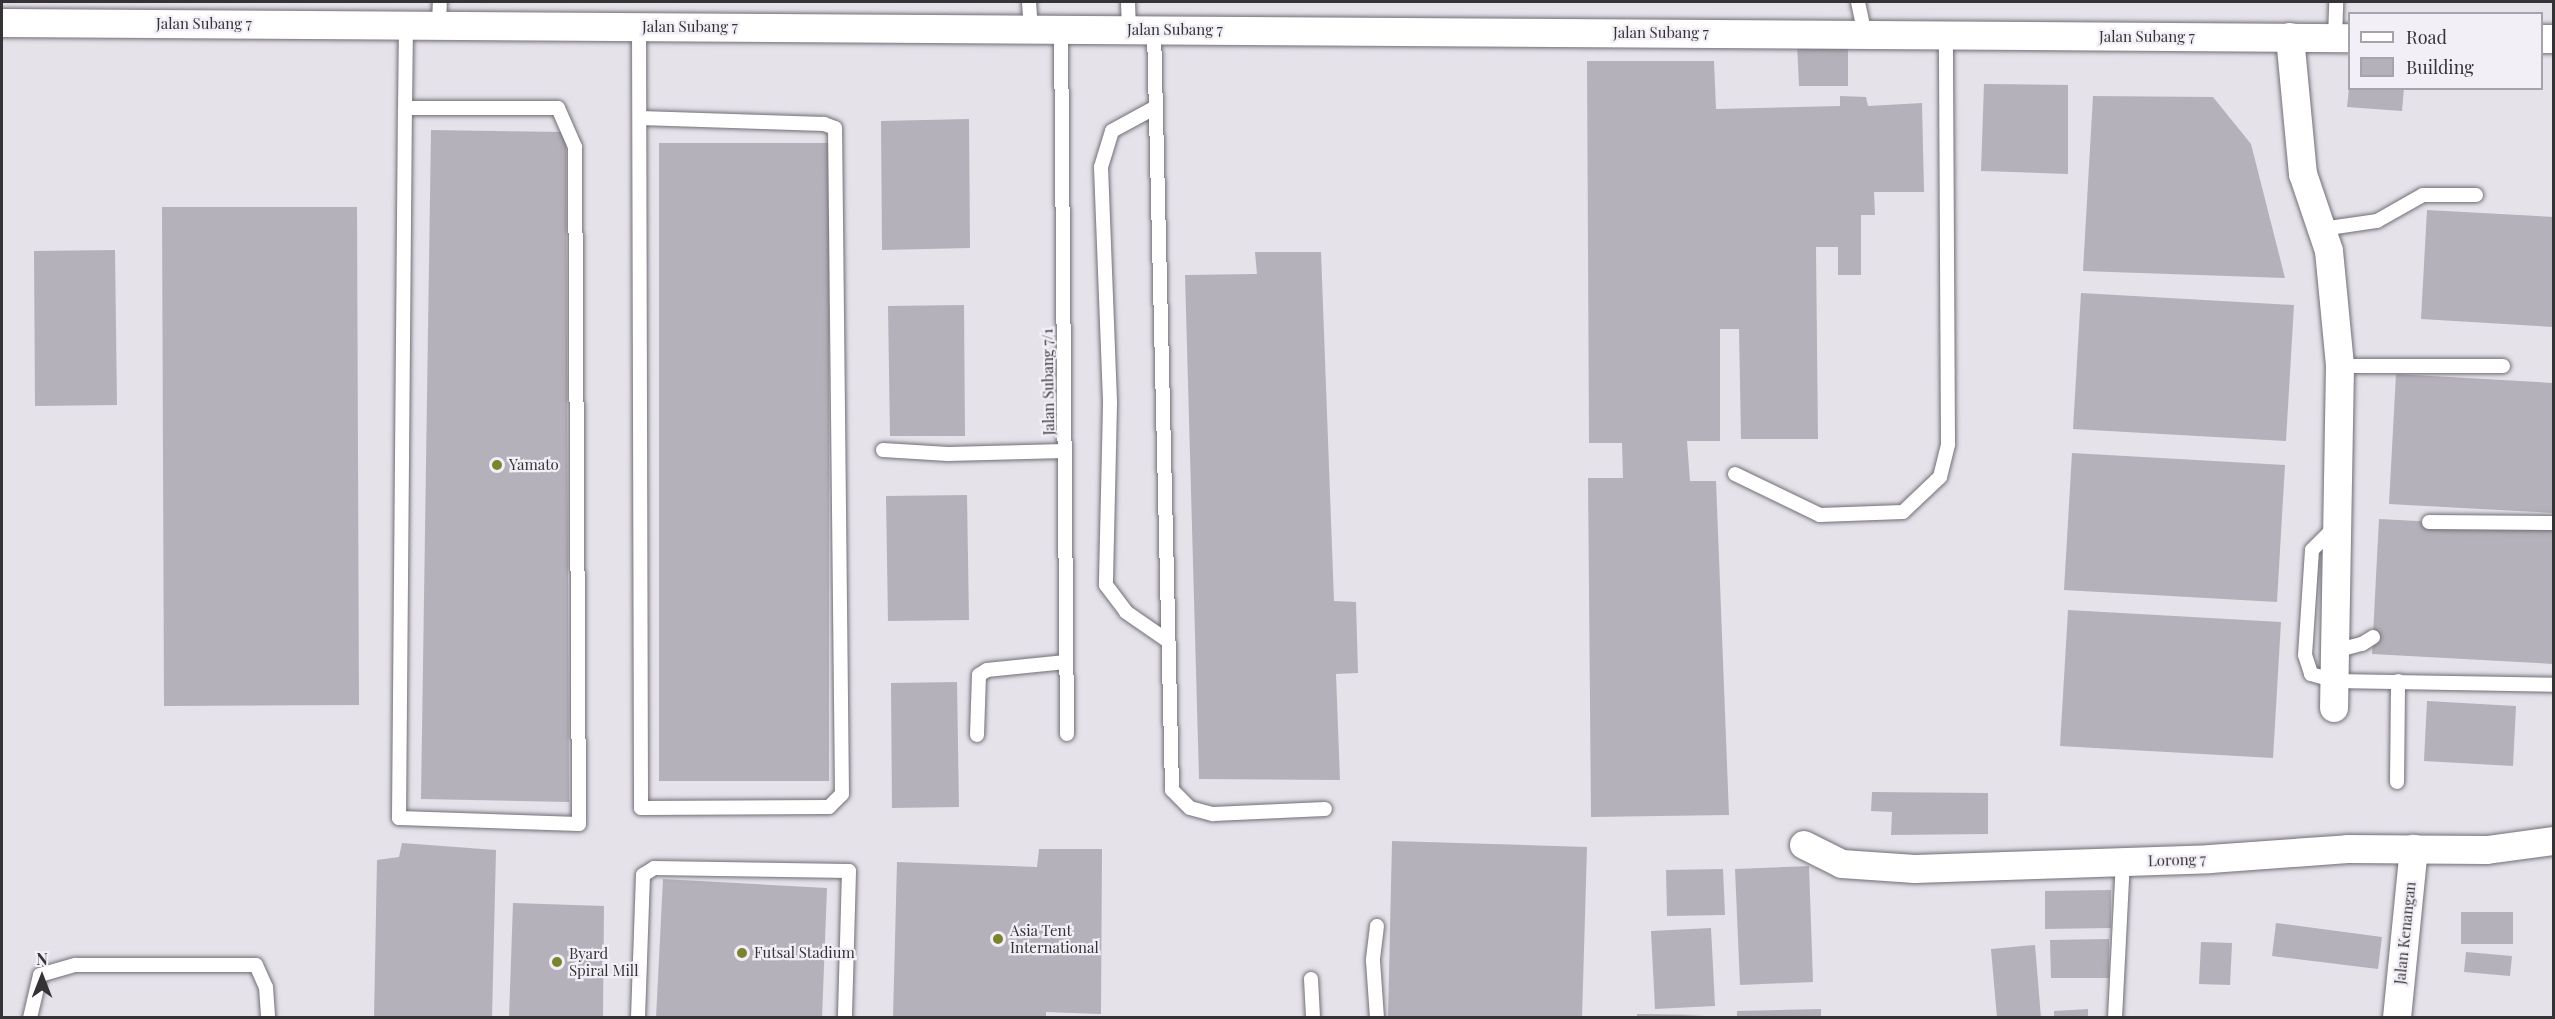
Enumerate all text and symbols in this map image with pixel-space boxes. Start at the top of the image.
legend [2348,12,2543,90]
street label: Jalan Subang 7 [156,15,252,33]
street label: Jalan Subang 7 [642,18,738,36]
street label: Jalan Subang 7 [1127,21,1223,39]
street label: Jalan Subang 7 [1613,24,1709,42]
text: Road [2406,25,2447,49]
street label: Jalan Subang 7 [2099,28,2195,46]
text: Building [2406,55,2474,79]
street label: Jalan Subang 7/1 [1038,328,1058,436]
place label: Yamato [509,456,559,474]
marker: Yamato [490,458,504,472]
street label: Lorong 7 [2148,850,2206,870]
street label: Jalan Kenangan [2391,881,2419,985]
place label: Asia Tent International [1010,921,1099,956]
marker: Asia Tent International [991,932,1005,946]
place label: Byard Spiral Mill [569,944,638,979]
place label: Futsal Stadium [754,944,855,962]
marker: Futsal Stadium [735,946,749,960]
north arrow [12,947,72,1007]
text: N [36,948,48,969]
marker: Byard Spiral Mill [550,955,564,969]

